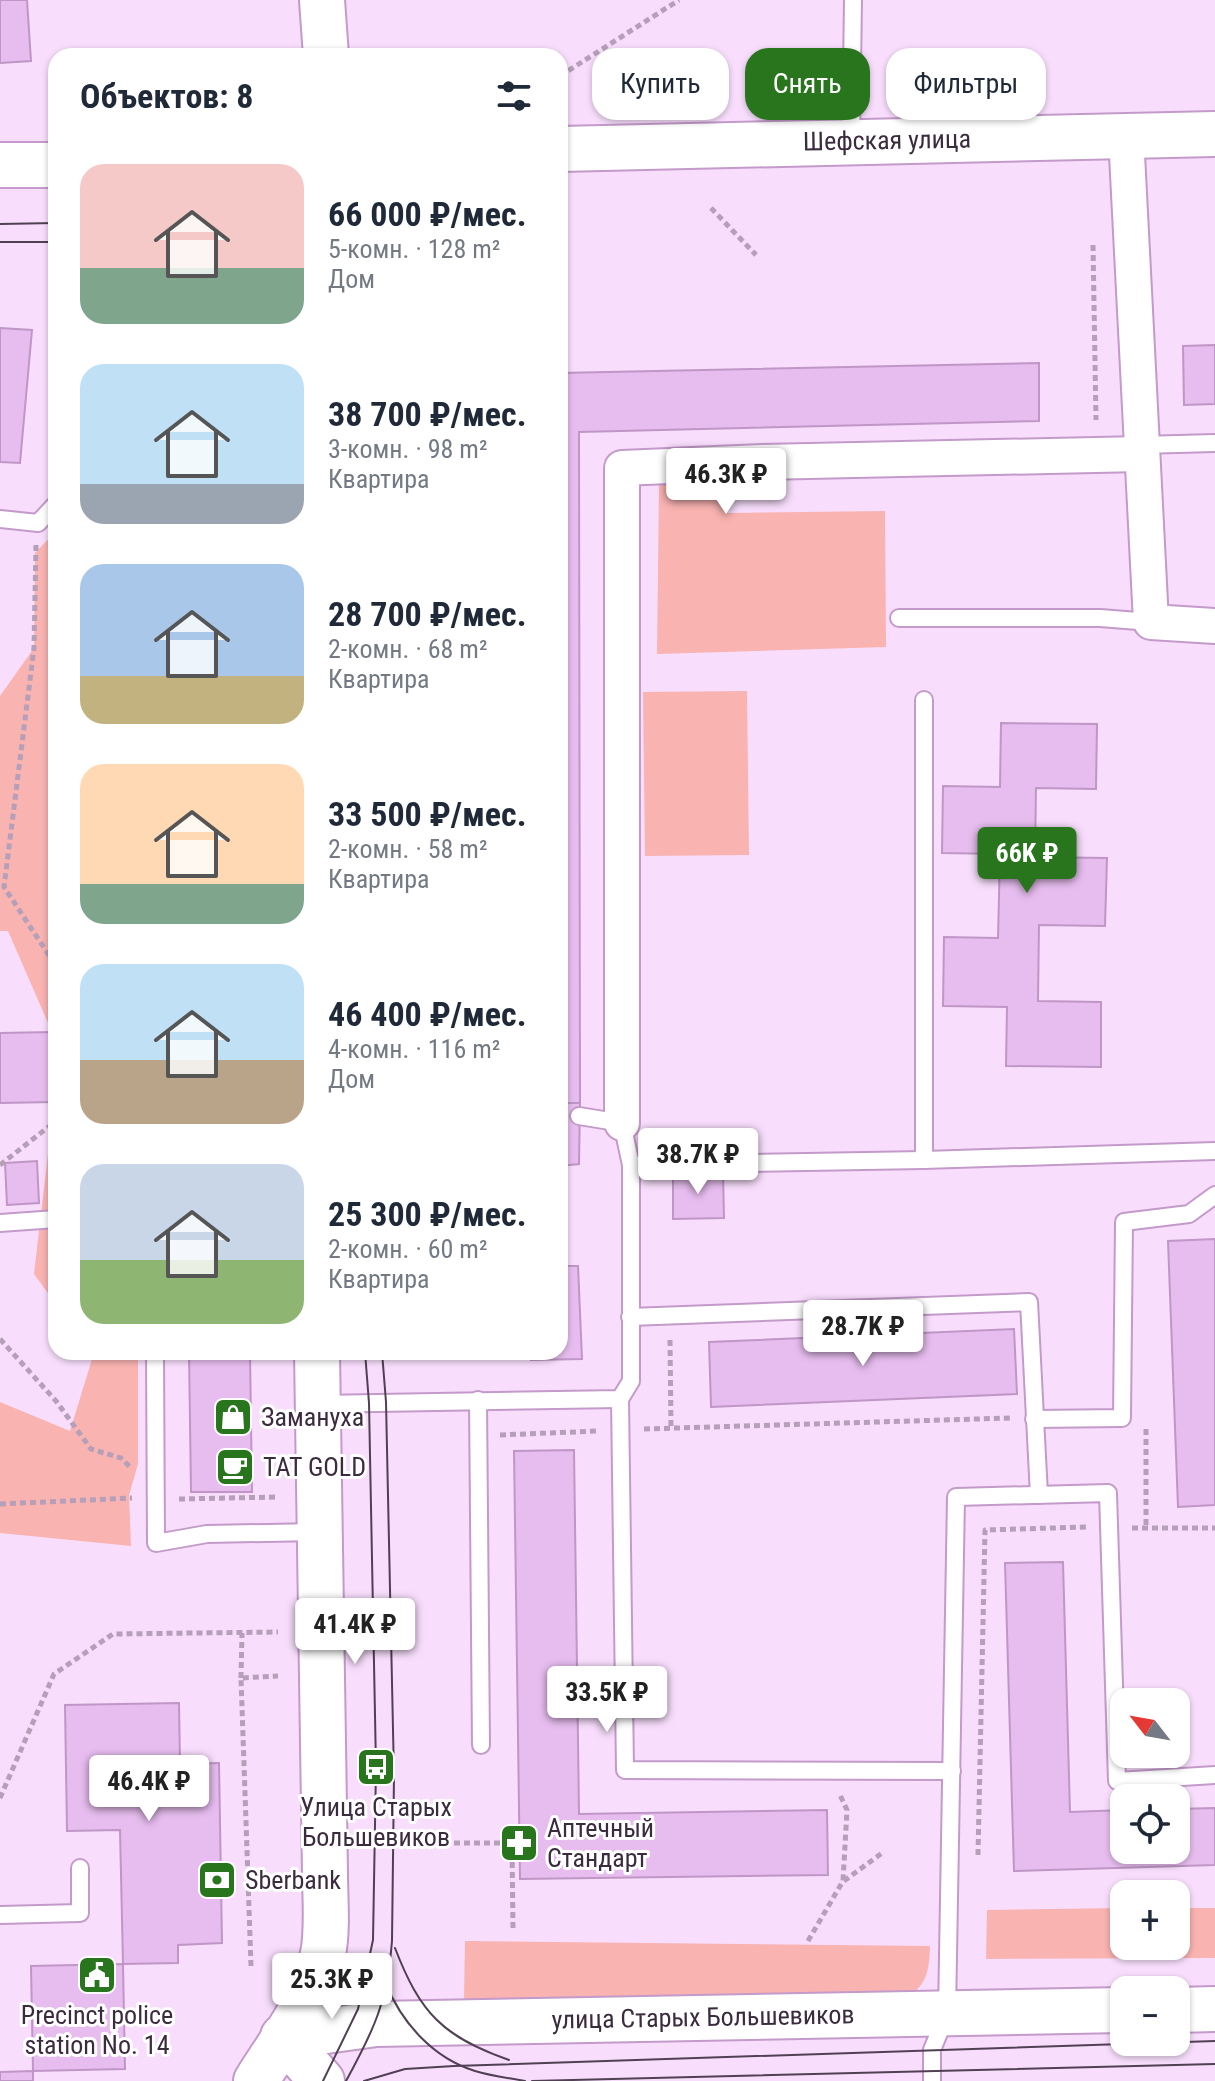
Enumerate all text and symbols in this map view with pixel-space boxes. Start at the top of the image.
chip: Купить [592,48,729,120]
chip: Снять [745,48,870,120]
chip: Фильтры [886,48,1046,120]
icon: filters [492,74,536,118]
text: Объектов: 8 [80,76,254,116]
street label: Шефская улица [803,124,971,156]
text: 66 000 ₽/мес. [328,194,527,234]
icon: home [144,196,240,292]
text: 5-комн. · 128 m² [328,234,500,264]
text: Дом [328,264,375,294]
text: 38 700 ₽/мес. [328,394,527,434]
icon: home [144,396,240,492]
text: 3-комн. · 98 m² [328,434,488,464]
pin: 46.3K ₽ [652,448,800,516]
text: 46.3K ₽ [684,459,768,489]
text: Квартира [328,464,430,494]
text: 28 700 ₽/мес. [328,594,527,634]
icon: home [144,596,240,692]
text: 2-комн. · 68 m² [328,634,488,664]
text: Квартира [328,664,430,694]
text: 33 500 ₽/мес. [328,794,527,834]
icon: home [144,796,240,892]
pin: 66K ₽ [971,827,1083,895]
text: 2-комн. · 58 m² [328,834,488,864]
text: 66K ₽ [996,838,1058,868]
text: Квартира [328,864,430,894]
text: 46 400 ₽/мес. [328,994,527,1034]
icon: home [144,996,240,1092]
text: 4-комн. · 116 m² [328,1034,500,1064]
text: Дом [328,1064,375,1094]
pin: 38.7K ₽ [624,1128,772,1196]
text: 38.7K ₽ [656,1139,740,1169]
text: 25 300 ₽/мес. [328,1194,527,1234]
icon: home [144,1196,240,1292]
text: 2-комн. · 60 m² [328,1234,488,1264]
text: Квартира [328,1264,430,1294]
pin: 28.7K ₽ [789,1300,937,1368]
text: 28.7K ₽ [821,1311,905,1341]
shop icon: Замануха [212,1396,254,1438]
place label: Замануха [261,1402,364,1432]
cafe icon: TAT GOLD [214,1446,256,1488]
place label: TAT GOLD [263,1452,366,1482]
pin: 41.4K ₽ [281,1598,429,1666]
text: 41.4K ₽ [313,1609,397,1639]
pin: 33.5K ₽ [533,1666,681,1734]
text: 33.5K ₽ [565,1677,649,1707]
north arrow [1110,1688,1190,1768]
map controls [1110,1688,1190,2056]
bus stop icon: Улица Старых Большевиков [355,1746,397,1788]
pin: 46.4K ₽ [75,1755,223,1823]
text: 46.4K ₽ [107,1766,191,1796]
button: locate [1110,1784,1190,1864]
place label: Улица Старых Большевиков [300,1792,452,1852]
place label: Аптечный Стандарт [547,1813,654,1873]
pharmacy icon: Аптечный Стандарт [498,1822,540,1864]
bank icon: Sberbank [196,1859,238,1901]
place label: Sberbank [245,1865,341,1895]
button: + [1110,1880,1190,1960]
pin: 25.3K ₽ [258,1953,406,2021]
public building icon: Precinct police station No. 14 [76,1954,118,1996]
text: 25.3K ₽ [290,1964,374,1994]
button: − [1110,1976,1190,2056]
street label: улица Старых Большевиков [551,1999,855,2035]
place label: Precinct police station No. 14 [21,2000,173,2060]

